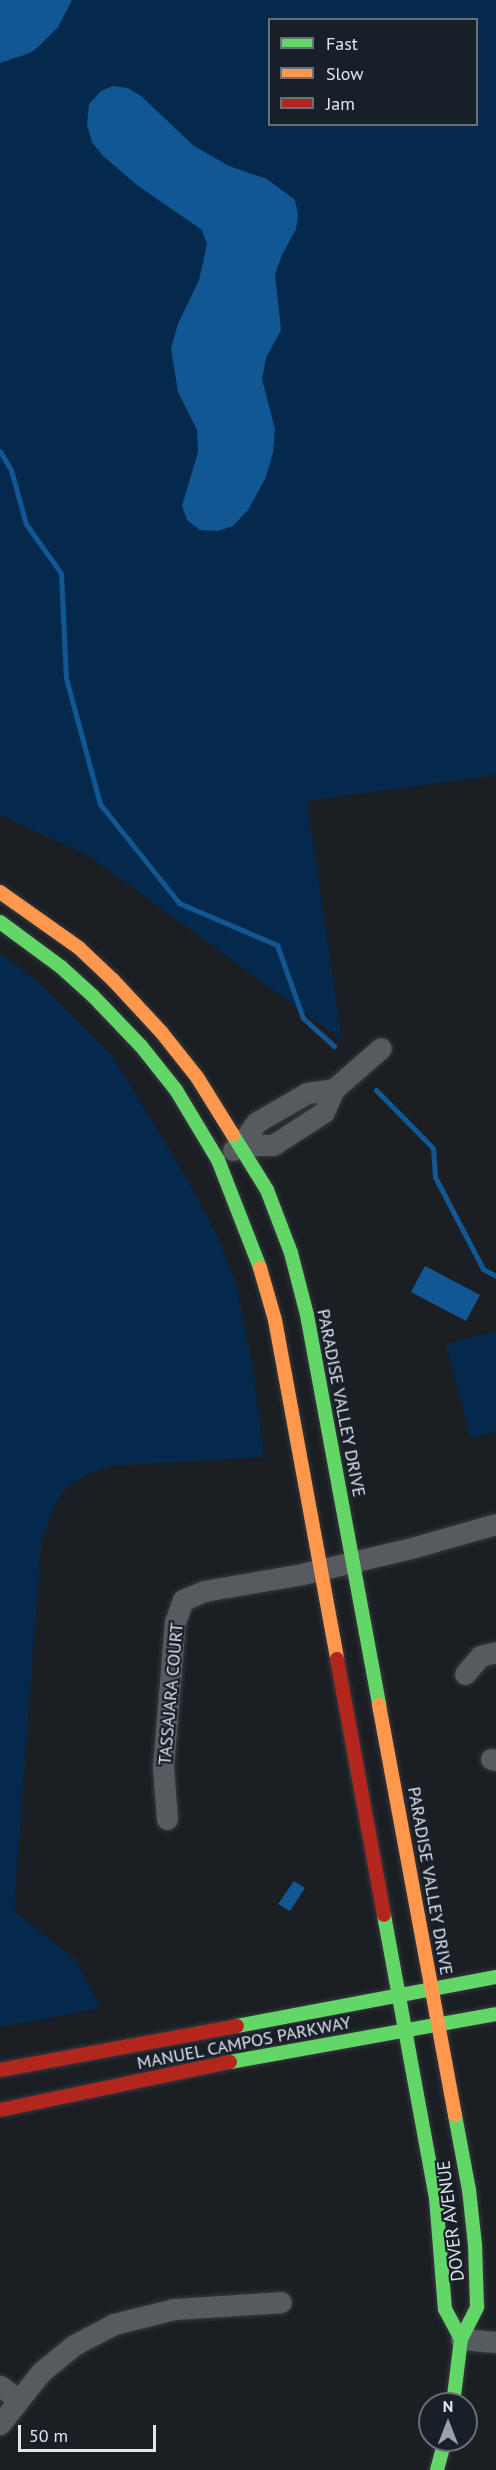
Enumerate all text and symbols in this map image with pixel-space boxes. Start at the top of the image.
legend [268,18,478,126]
text: Fast [326,32,358,55]
text: Slow [326,62,364,85]
text: Jam [326,92,355,115]
street label: PARADISE VALLEY DRIVE [312,1307,370,1499]
street label: TASSAJARA COURT [154,1621,188,1767]
street label: PARADISE VALLEY DRIVE [403,1785,457,1977]
street label: MANUEL CAMPOS PARKWAY [135,2012,353,2074]
street label: DOVER AVENUE [433,2159,469,2283]
north arrow [418,2392,478,2452]
text: N [443,2396,453,2416]
scale bar [21,2413,159,2451]
text: 50 m [29,2424,68,2447]

